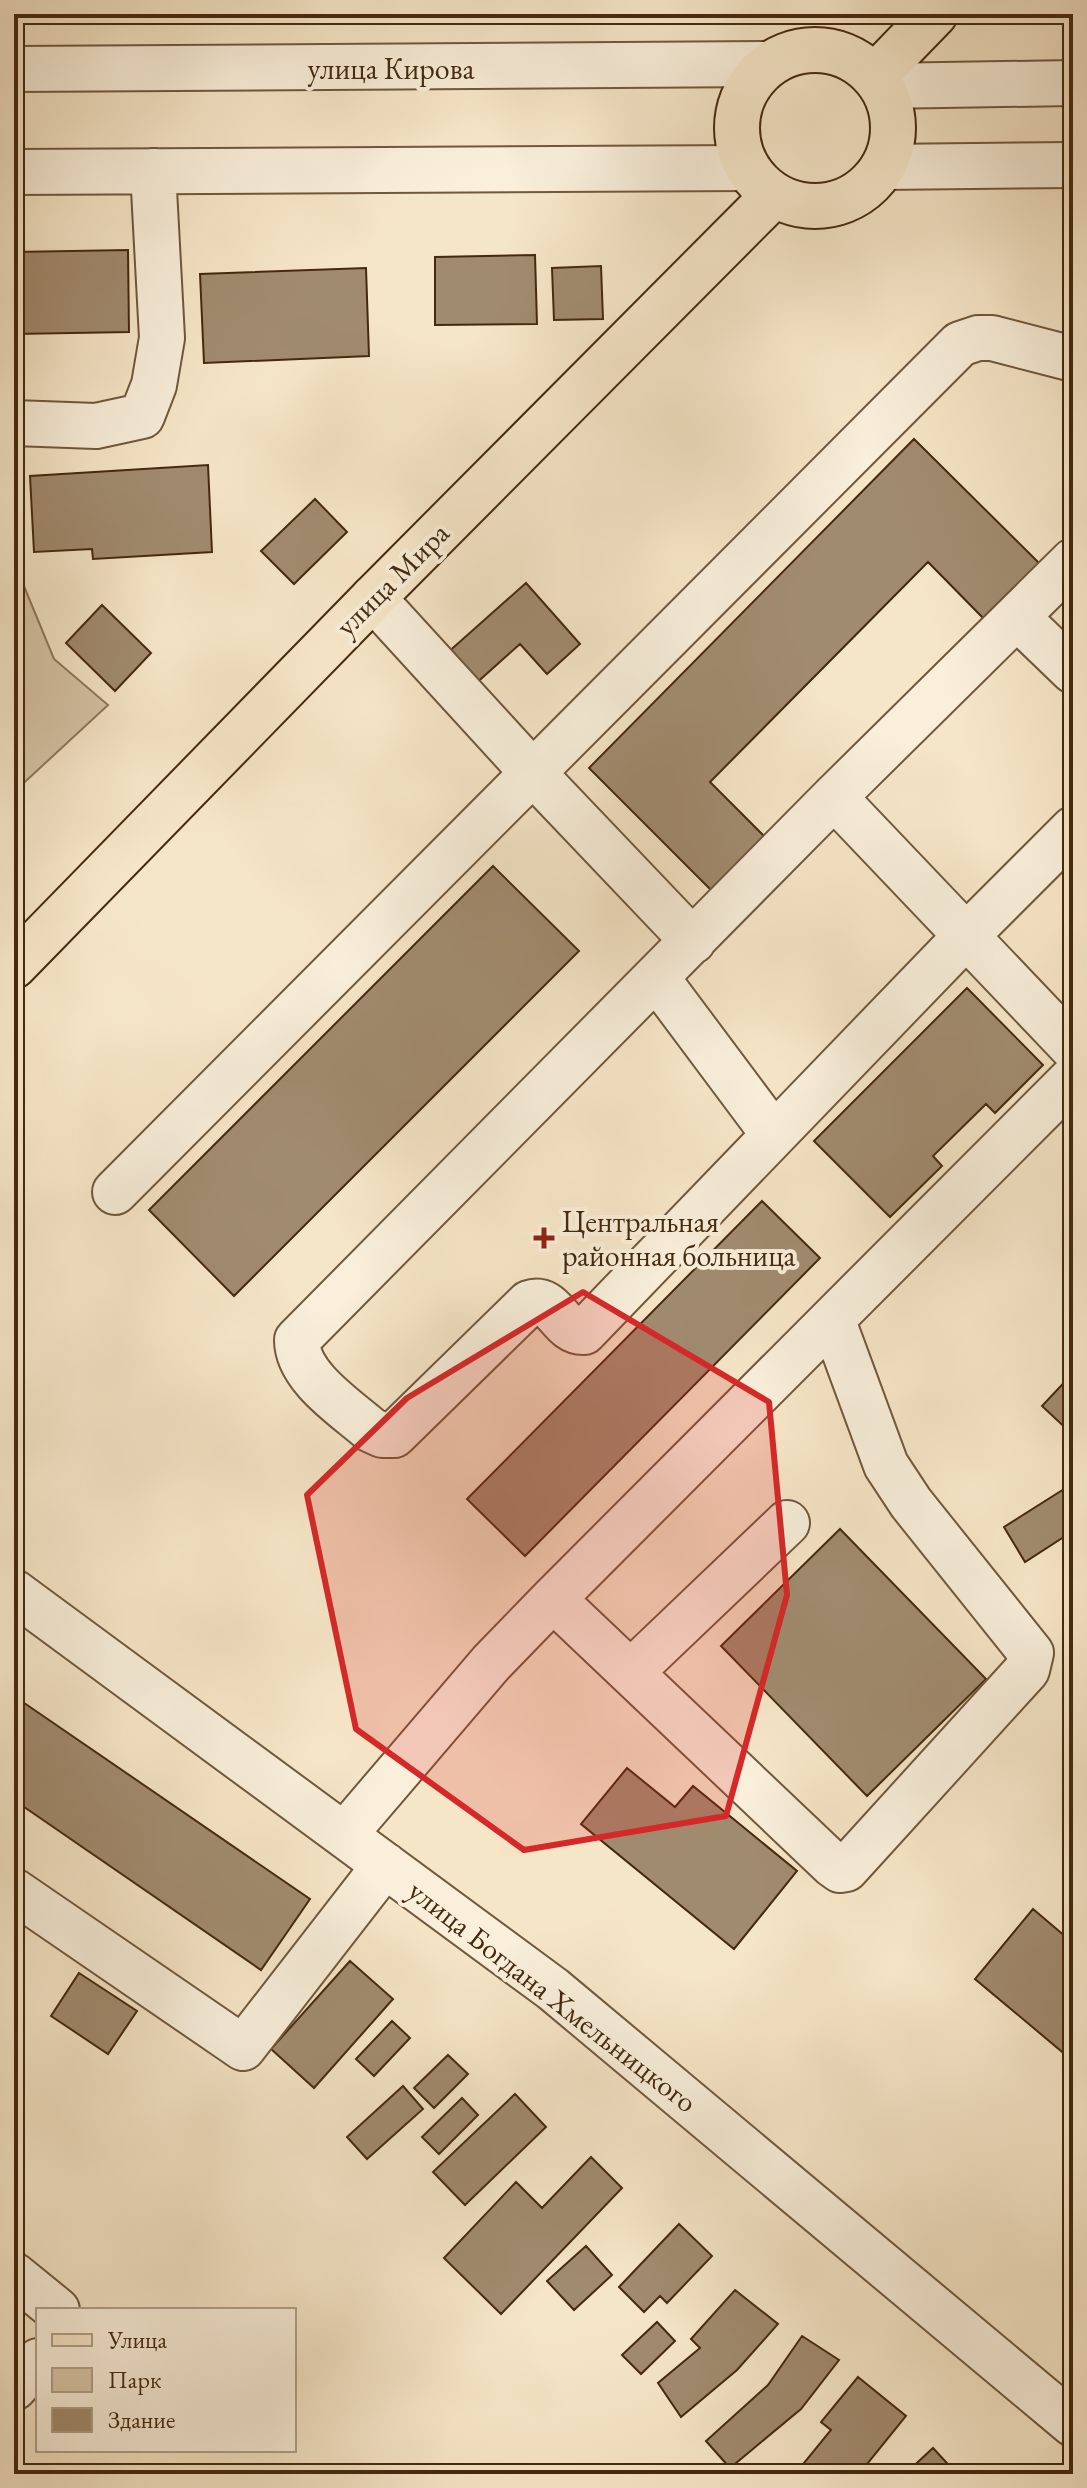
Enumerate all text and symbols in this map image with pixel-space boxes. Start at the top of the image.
street label: улица Кирова [308,49,474,88]
street label: улица Мира [327,514,457,644]
place label: Центральная районная больница [562,1202,796,1275]
marker: Центральная районная больница [533,1227,555,1249]
street label: улица Богдана Хмельницкого [401,1871,705,2121]
legend [36,2308,296,2452]
text: Улица [107,2324,167,2355]
text: Парк [108,2364,162,2395]
text: Здание [108,2404,175,2435]

